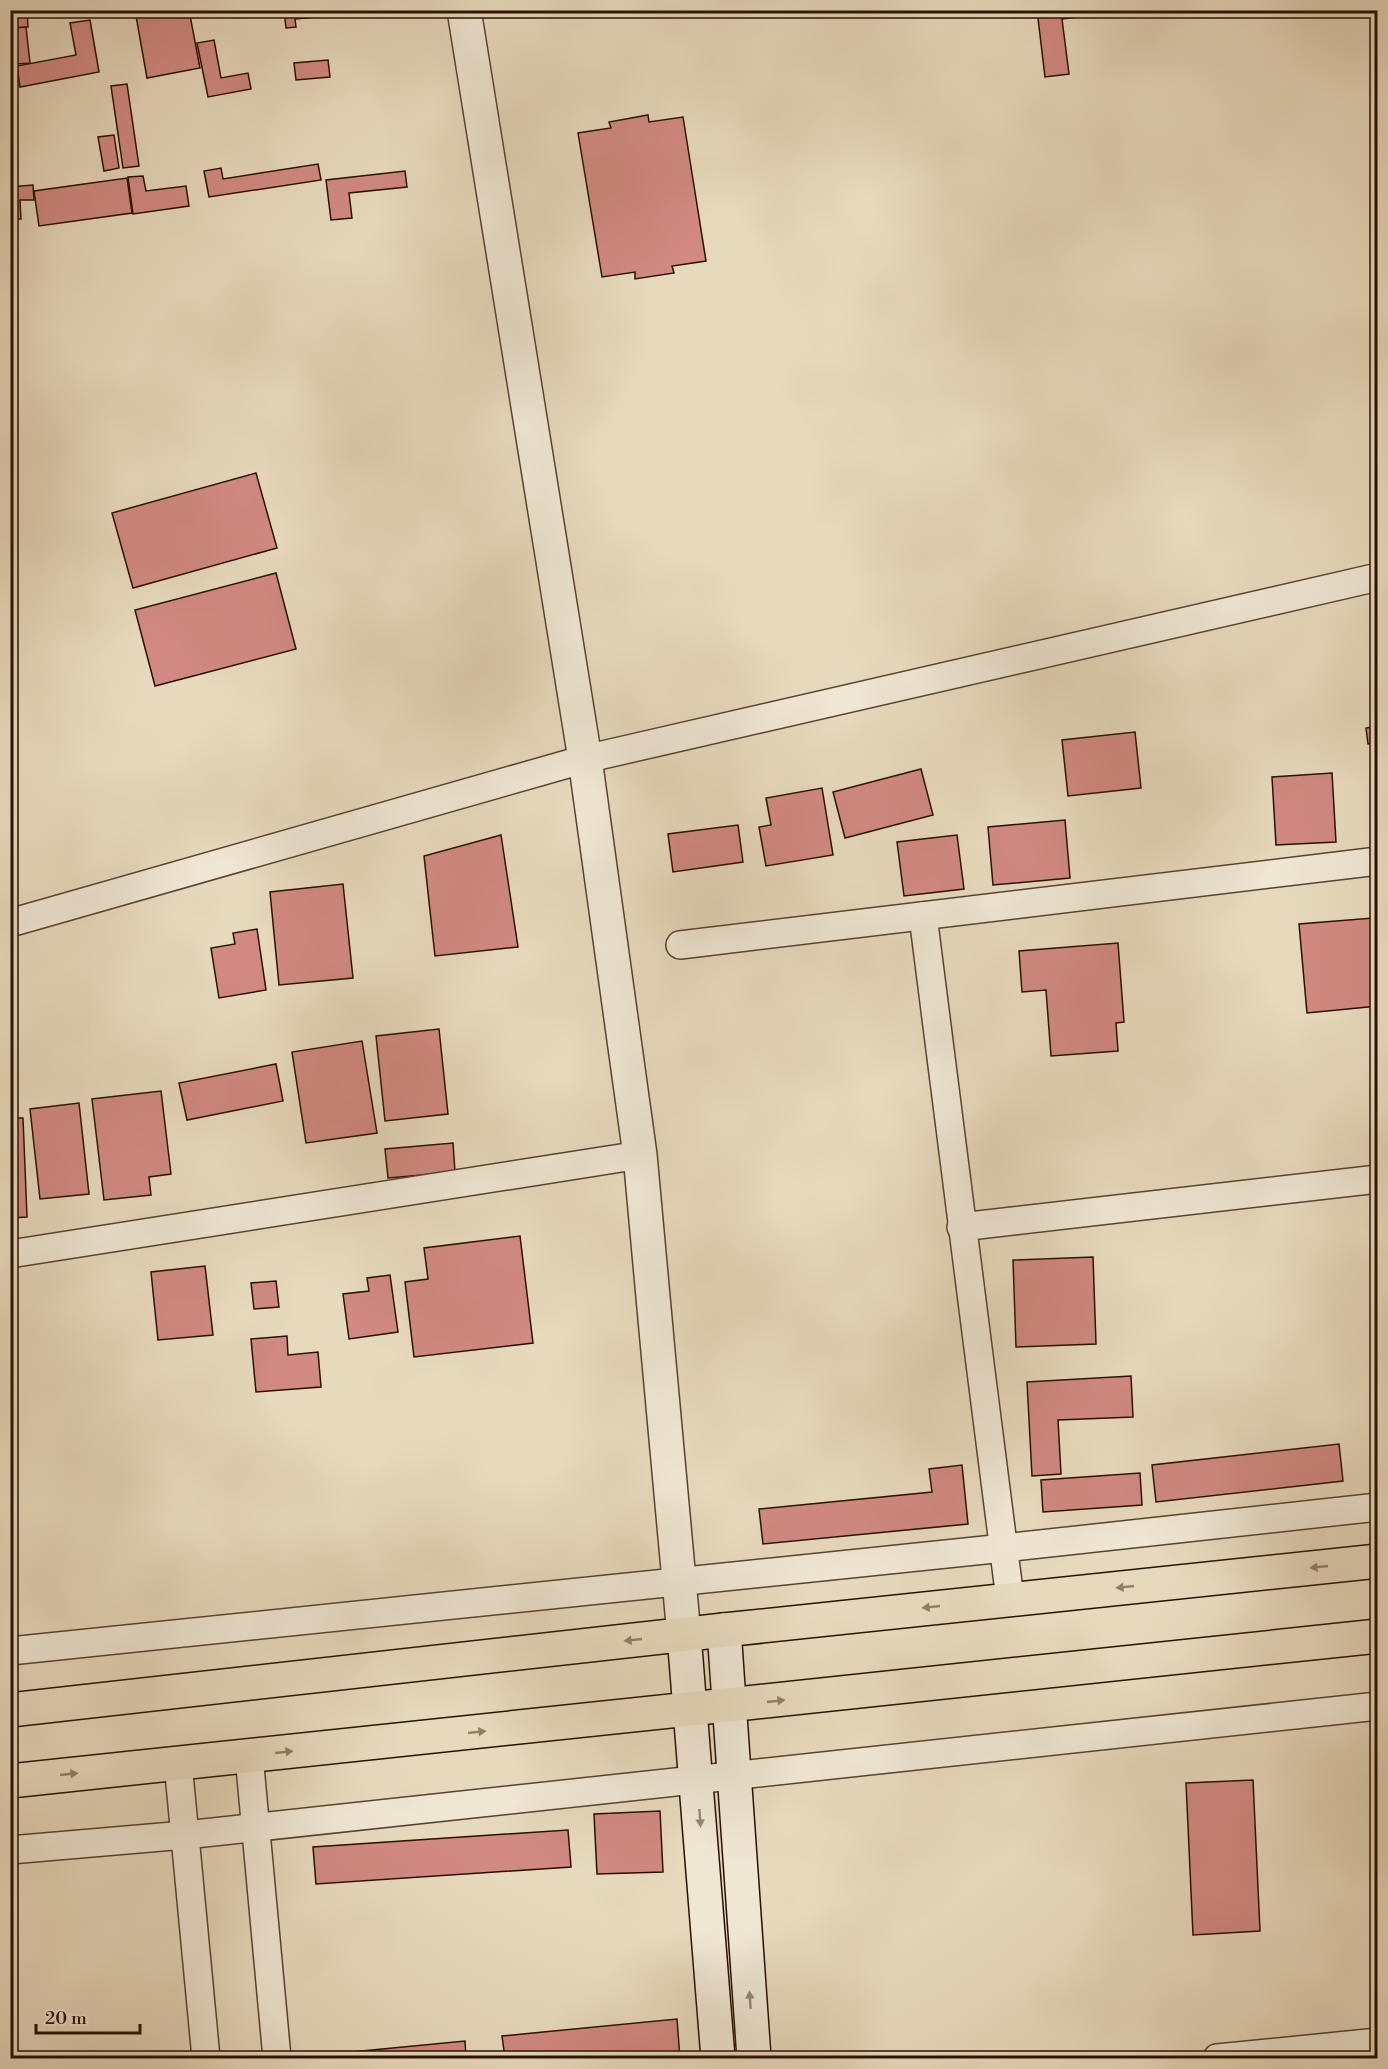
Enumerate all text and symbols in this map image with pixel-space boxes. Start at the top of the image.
one-way arrow [1310,1562,1329,1572]
one-way arrow [1116,1582,1135,1592]
one-way arrow [922,1603,941,1612]
one-way arrow [624,1635,643,1645]
one-way arrow [766,1696,785,1705]
one-way arrow [468,1727,487,1737]
one-way arrow [274,1747,293,1757]
one-way arrow [59,1770,78,1779]
one-way arrow [695,1809,705,1828]
one-way arrow [745,1991,754,2010]
scale bar [36,1997,140,2035]
text: 20 m [45,2007,87,2030]

